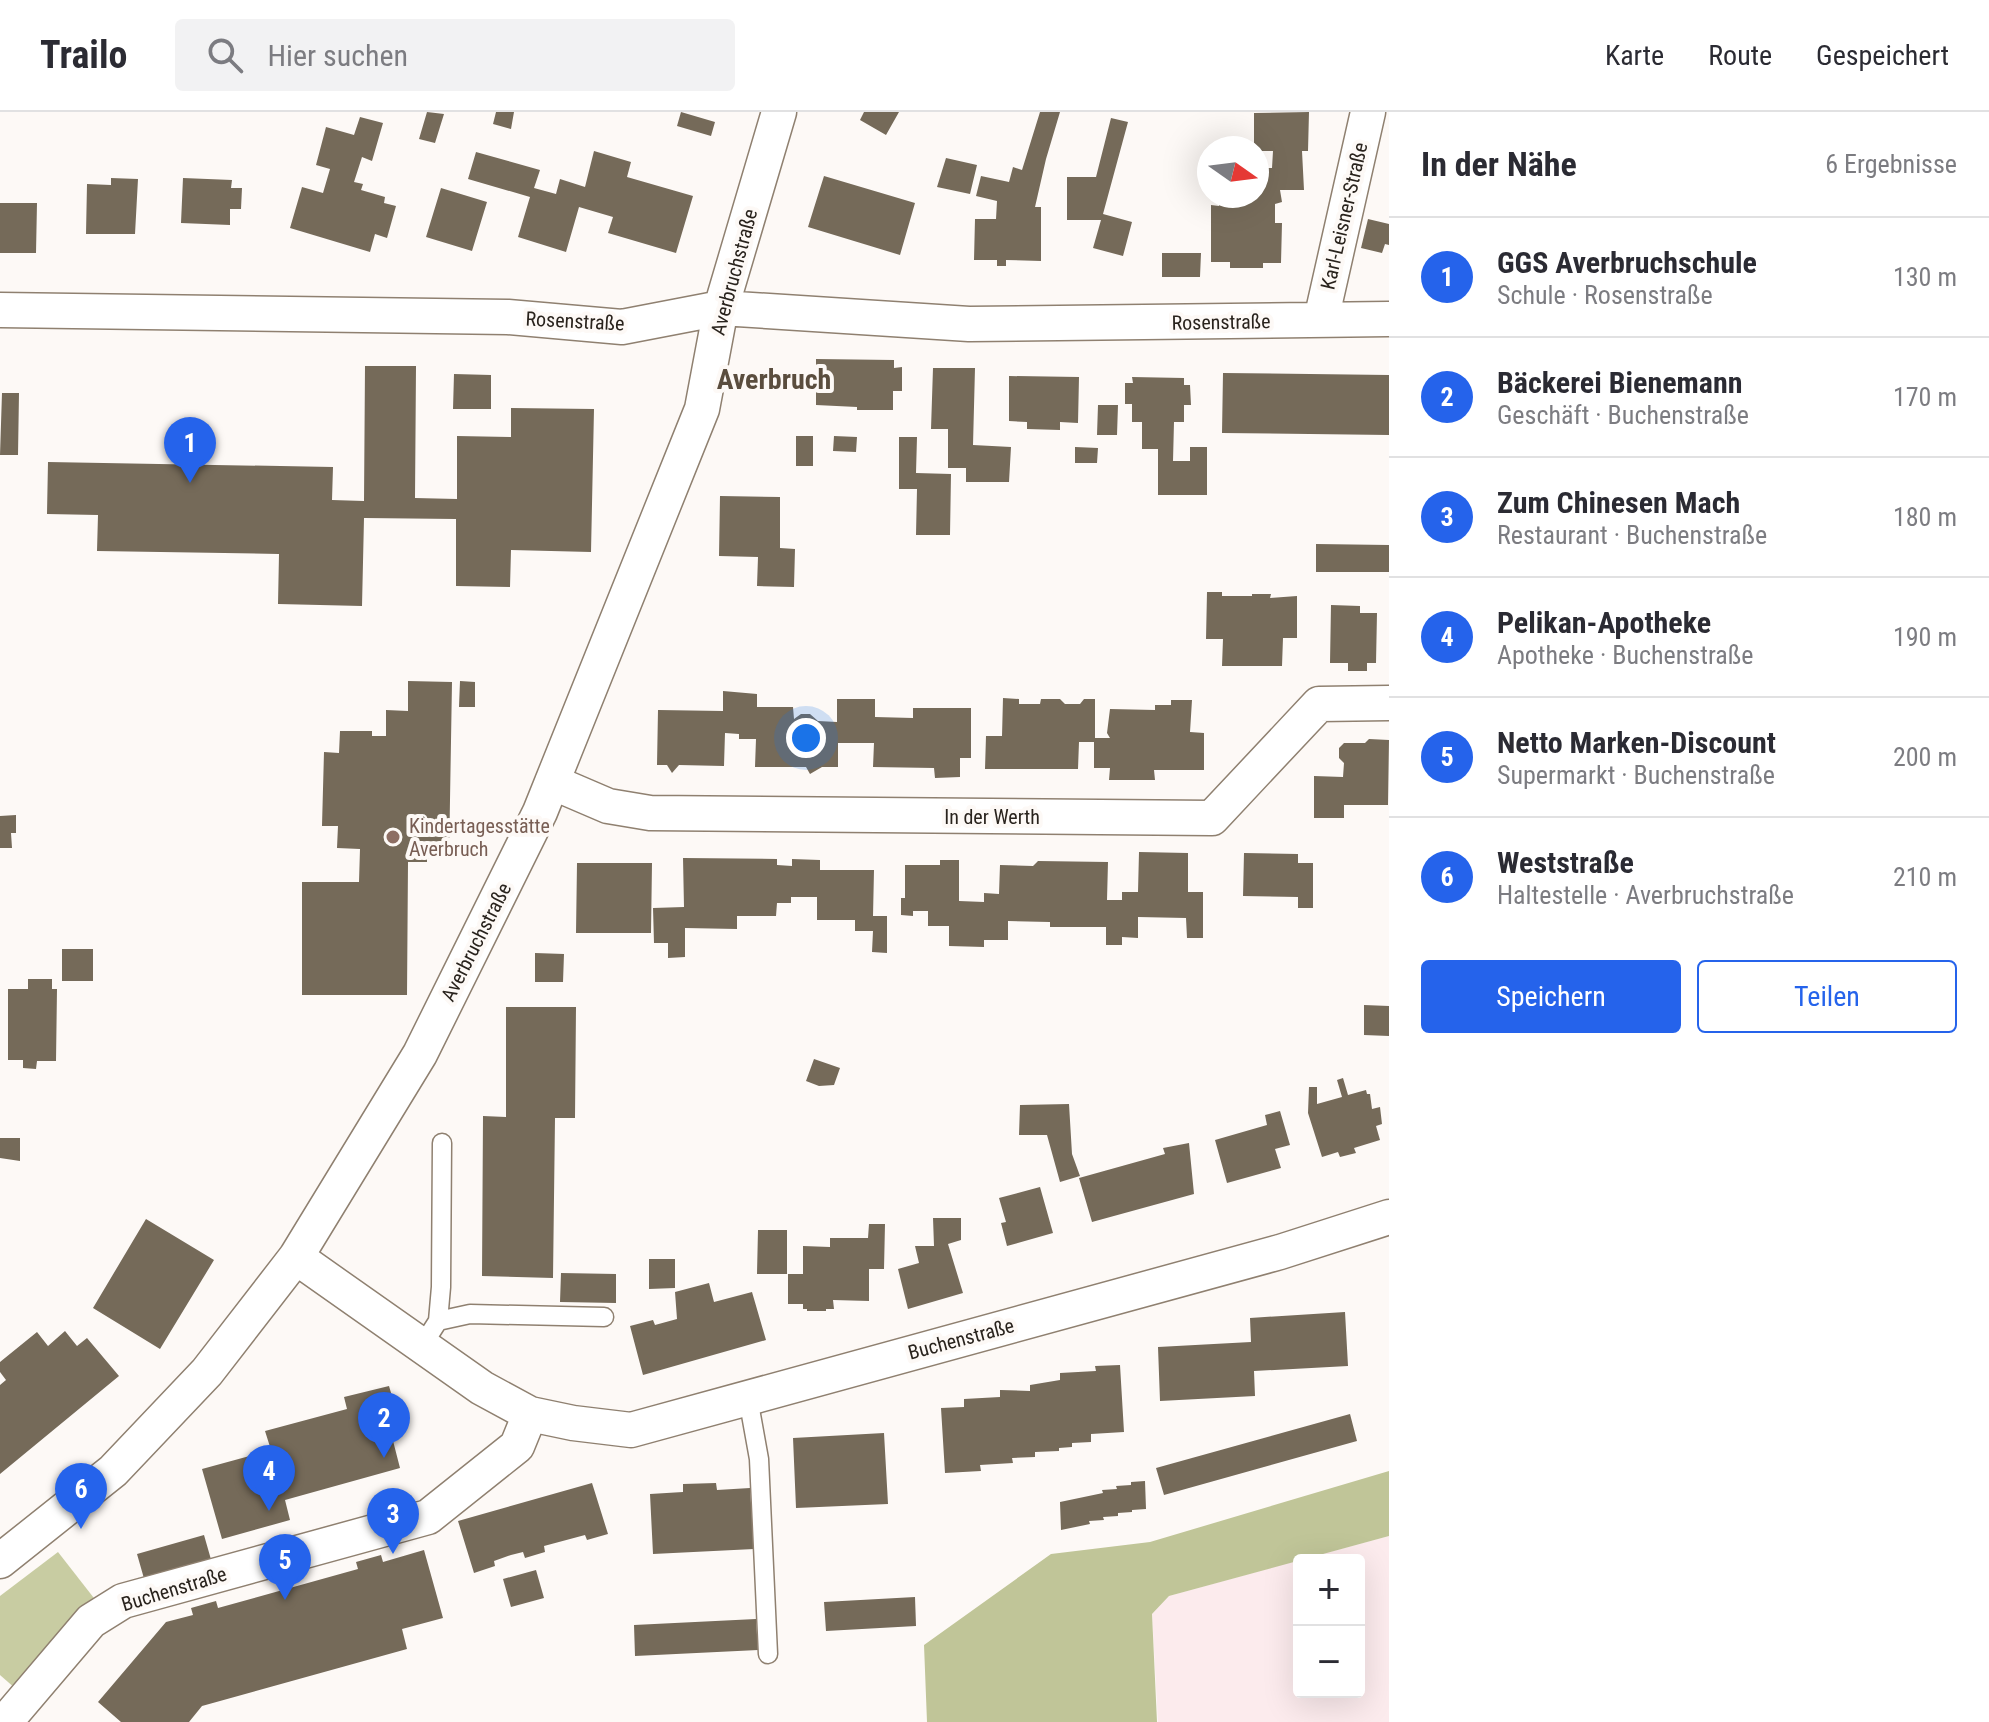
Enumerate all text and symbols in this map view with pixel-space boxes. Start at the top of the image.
search box [175,19,735,91]
text: Trailo [40,33,127,77]
icon: search [203,33,247,77]
text: Hier suchen [267,38,408,73]
text: Karte [1605,39,1664,72]
text: Route [1708,39,1772,72]
text: Gespeichert [1816,39,1949,72]
north arrow [1197,136,1269,208]
street label: Karl-Leisner-Straße [1315,140,1373,292]
text: In der Nähe [1421,144,1577,184]
text: 6 Ergebnisse [1825,149,1957,179]
street label: Averbruchstraße [706,206,762,338]
text: GGS Averbruchschule [1497,245,1757,280]
text: 1 [1440,262,1454,292]
text: 130 m [1893,262,1957,292]
text: Schule · Rosenstraße [1497,280,1713,310]
street label: Rosenstraße [525,306,625,336]
street label: Rosenstraße [1171,309,1271,335]
district label: Averbruch [717,363,831,396]
text: Bäckerei Bienemann [1497,365,1742,400]
text: 2 [1440,382,1454,412]
text: 170 m [1893,382,1957,412]
text: Geschäft · Buchenstraße [1497,400,1749,430]
pin: 1 [164,417,216,483]
text: Zum Chinesen Mach [1497,485,1740,520]
text: 3 [1440,502,1454,532]
text: 180 m [1893,502,1957,532]
text: Restaurant · Buchenstraße [1497,520,1767,550]
text: Pelikan-Apotheke [1497,605,1711,640]
text: 4 [1440,622,1454,652]
text: 190 m [1893,622,1957,652]
text: Apotheke · Buchenstraße [1497,640,1754,670]
your location [786,718,826,758]
text: Netto Marken-Discount [1497,725,1776,760]
text: 5 [1440,742,1454,772]
text: 200 m [1893,742,1957,772]
text: Supermarkt · Buchenstraße [1497,760,1775,790]
street label: In der Werth [944,805,1040,829]
place label: Kindertagesstätte Averbruch [409,814,550,861]
marker: Kindertagesstätte Averbruch [384,828,402,846]
text: Weststraße [1497,845,1634,880]
text: 6 [1440,862,1454,892]
text: 210 m [1893,862,1957,892]
street label: Averbruchstraße [436,879,516,1005]
text: Haltestelle · Averbruchstraße [1497,880,1794,910]
button: Speichern [1421,960,1681,1033]
button: Teilen [1697,960,1957,1033]
street label: Buchenstraße [905,1313,1017,1365]
pin: 2 [358,1392,410,1458]
pin: 4 [243,1445,295,1511]
pin: 6 [55,1463,107,1529]
pin: 3 [367,1488,419,1554]
pin: 5 [259,1534,311,1600]
map controls [1293,1554,1365,1698]
button: + [1293,1554,1365,1626]
street label: Buchenstraße [119,1562,229,1616]
button: − [1293,1626,1365,1698]

